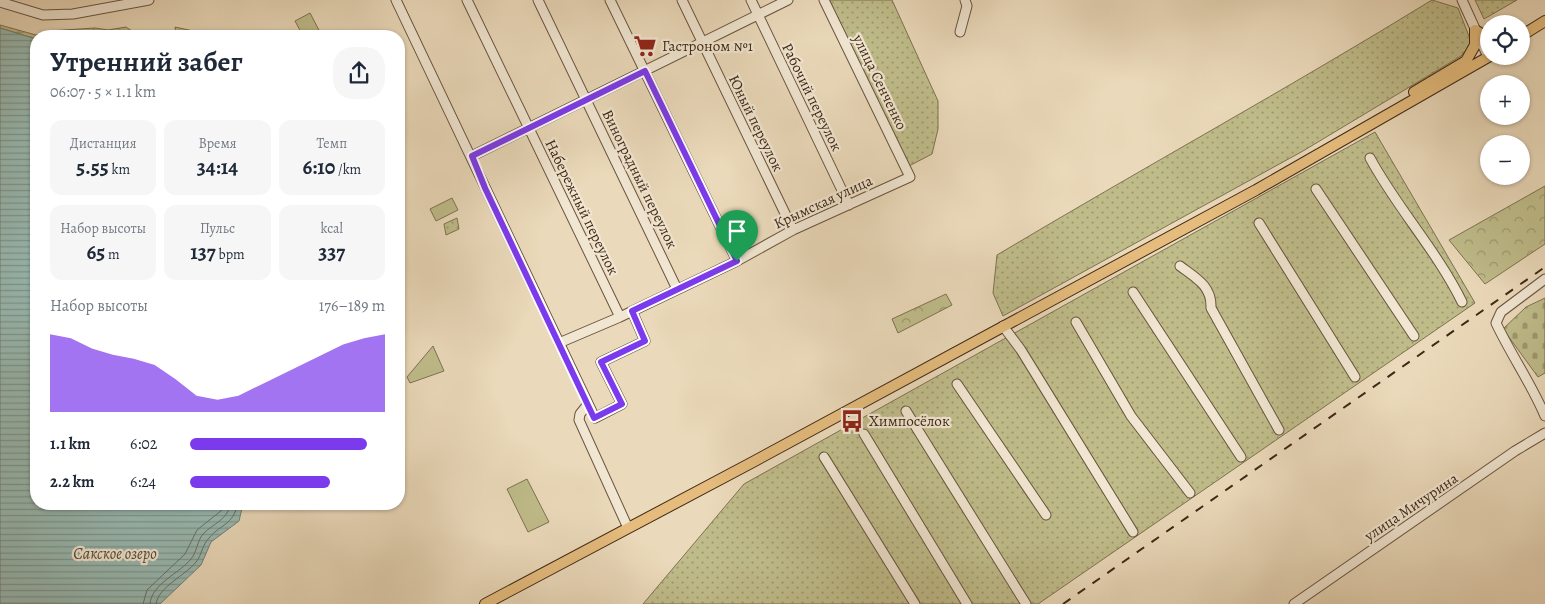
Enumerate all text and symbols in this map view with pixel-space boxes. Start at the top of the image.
map controls [1480,15,1530,185]
button: locate [1480,15,1530,65]
street label: улица Сенченко [848,30,912,133]
supermarket icon: Гастроном №1 [632,33,658,59]
place label: Гастроном №1 [662,36,753,56]
street label: Рабочий переулок [777,40,847,155]
text: Утренний забег [50,43,243,81]
button: share [333,47,385,99]
street label: Юный переулок [724,71,788,175]
button: + [1480,75,1530,125]
text: 06:07 · 5 × 1.1 km [50,81,156,103]
street label: Виноградный переулок [598,106,683,252]
text: Дистанция [70,134,137,153]
text: Время [198,134,237,153]
text: Темп [317,134,347,153]
button: − [1480,135,1530,185]
street label: Набережный переулок [540,136,624,278]
text: 5.55 [76,153,109,181]
text: 34:14 [197,153,238,181]
text: 6:10 [302,153,335,181]
text: km [109,160,130,179]
text: /km [335,160,361,179]
street label: Крымская улица [770,170,876,234]
pin [716,210,758,261]
icon: arrive [723,217,751,245]
text: Набор высоты [60,219,146,238]
text: Пульс [200,219,235,238]
text: kcal [321,219,343,238]
text: 65 [87,238,105,266]
text: 137 [190,238,216,266]
text: 337 [318,238,345,266]
text: m [105,245,120,264]
text: bpm [216,245,245,264]
text: Набор высоты [50,295,148,317]
text: 176–189 m [319,295,385,317]
bus stop icon: Химпосёлок [839,408,865,434]
place label: Химпосёлок [869,411,950,431]
text: 1.1 km [50,433,90,455]
text: 6:02 [130,433,157,455]
street label: улица Мичурина [1359,468,1462,546]
text: 2.2 km [50,471,94,493]
text: 6:24 [130,471,156,493]
water label: Сакское озеро [73,543,157,565]

